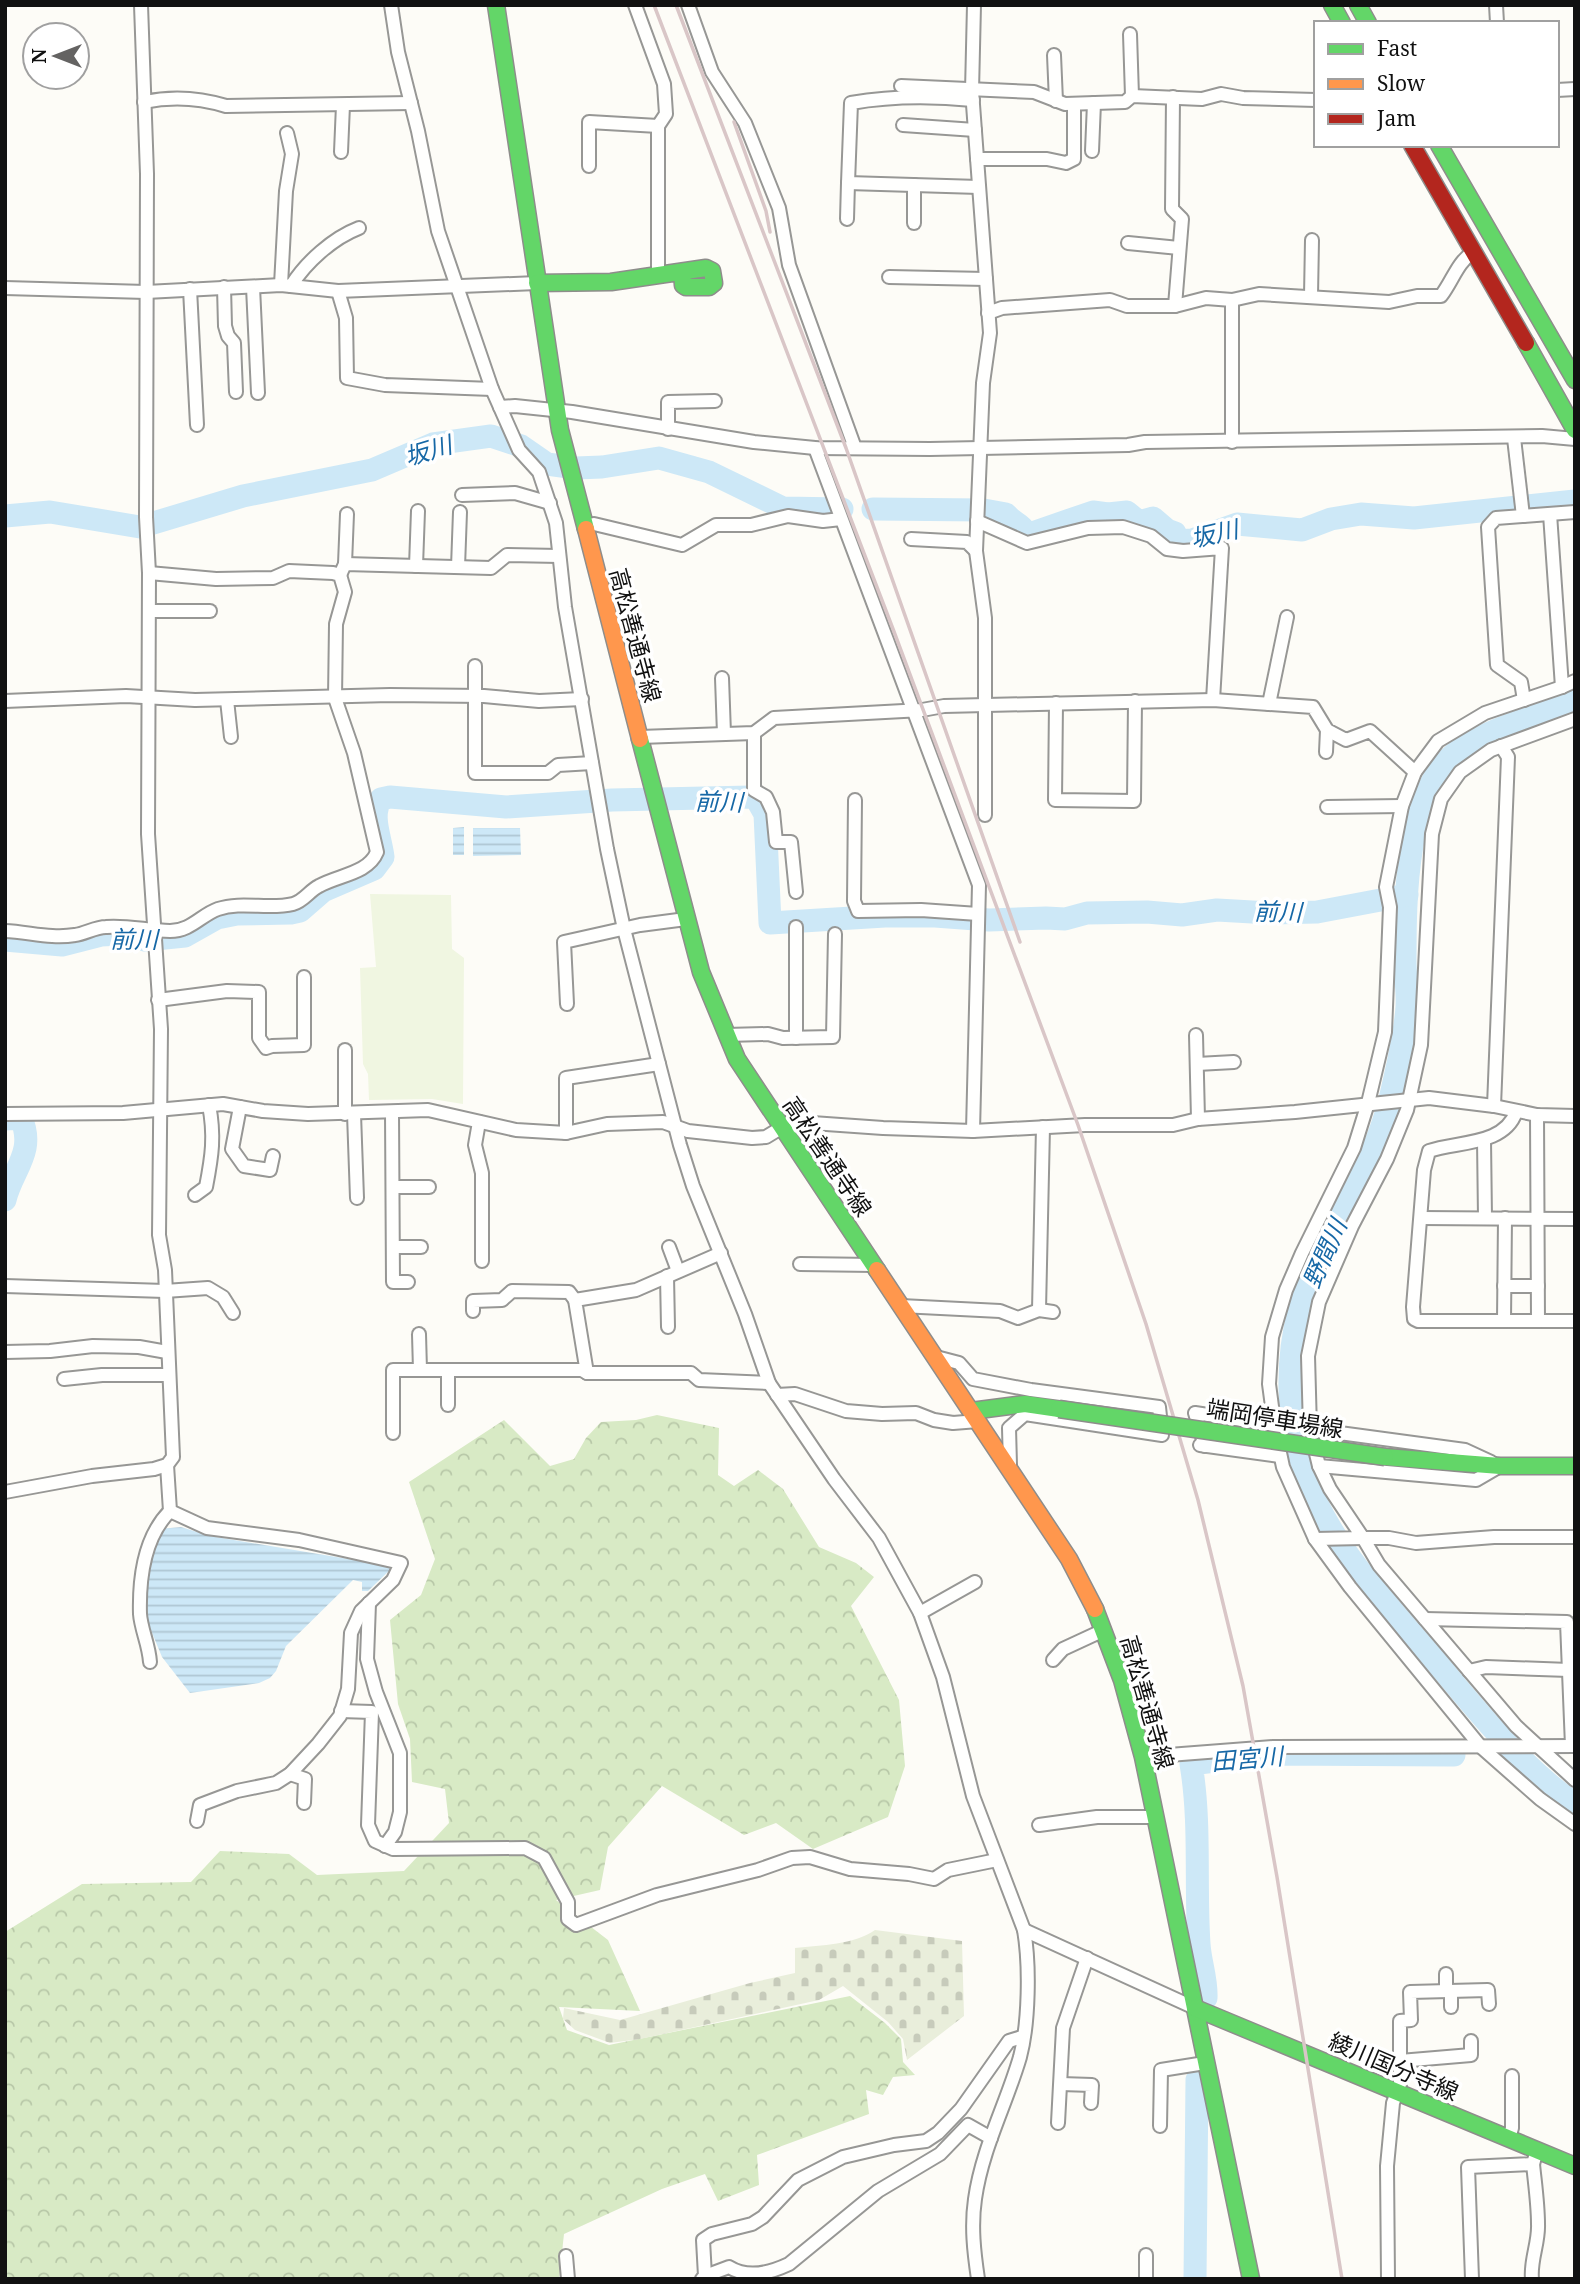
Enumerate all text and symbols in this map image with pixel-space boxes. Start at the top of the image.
north arrow [21,21,91,91]
legend [1314,21,1559,147]
text: Fast [1377,34,1417,62]
text: N [26,48,52,63]
text: Slow [1377,69,1426,97]
text: Jam [1376,104,1416,132]
water label: 坂川 [400,426,459,473]
water label: 坂川 [1187,511,1244,554]
street label: 高松善通寺線 [603,564,669,706]
water label: 前川 [695,784,746,818]
water label: 前川 [1254,894,1305,928]
water label: 前川 [110,922,161,955]
street label: 高松善通寺線 [776,1090,880,1222]
water label: 野間川 [1294,1211,1355,1293]
street label: 端岡停車場線 [1204,1391,1346,1445]
street label: 高松善通寺線 [1114,1631,1182,1773]
water label: 田宮川 [1210,1738,1287,1778]
street label: 綾川国分寺線 [1324,2024,1464,2108]

